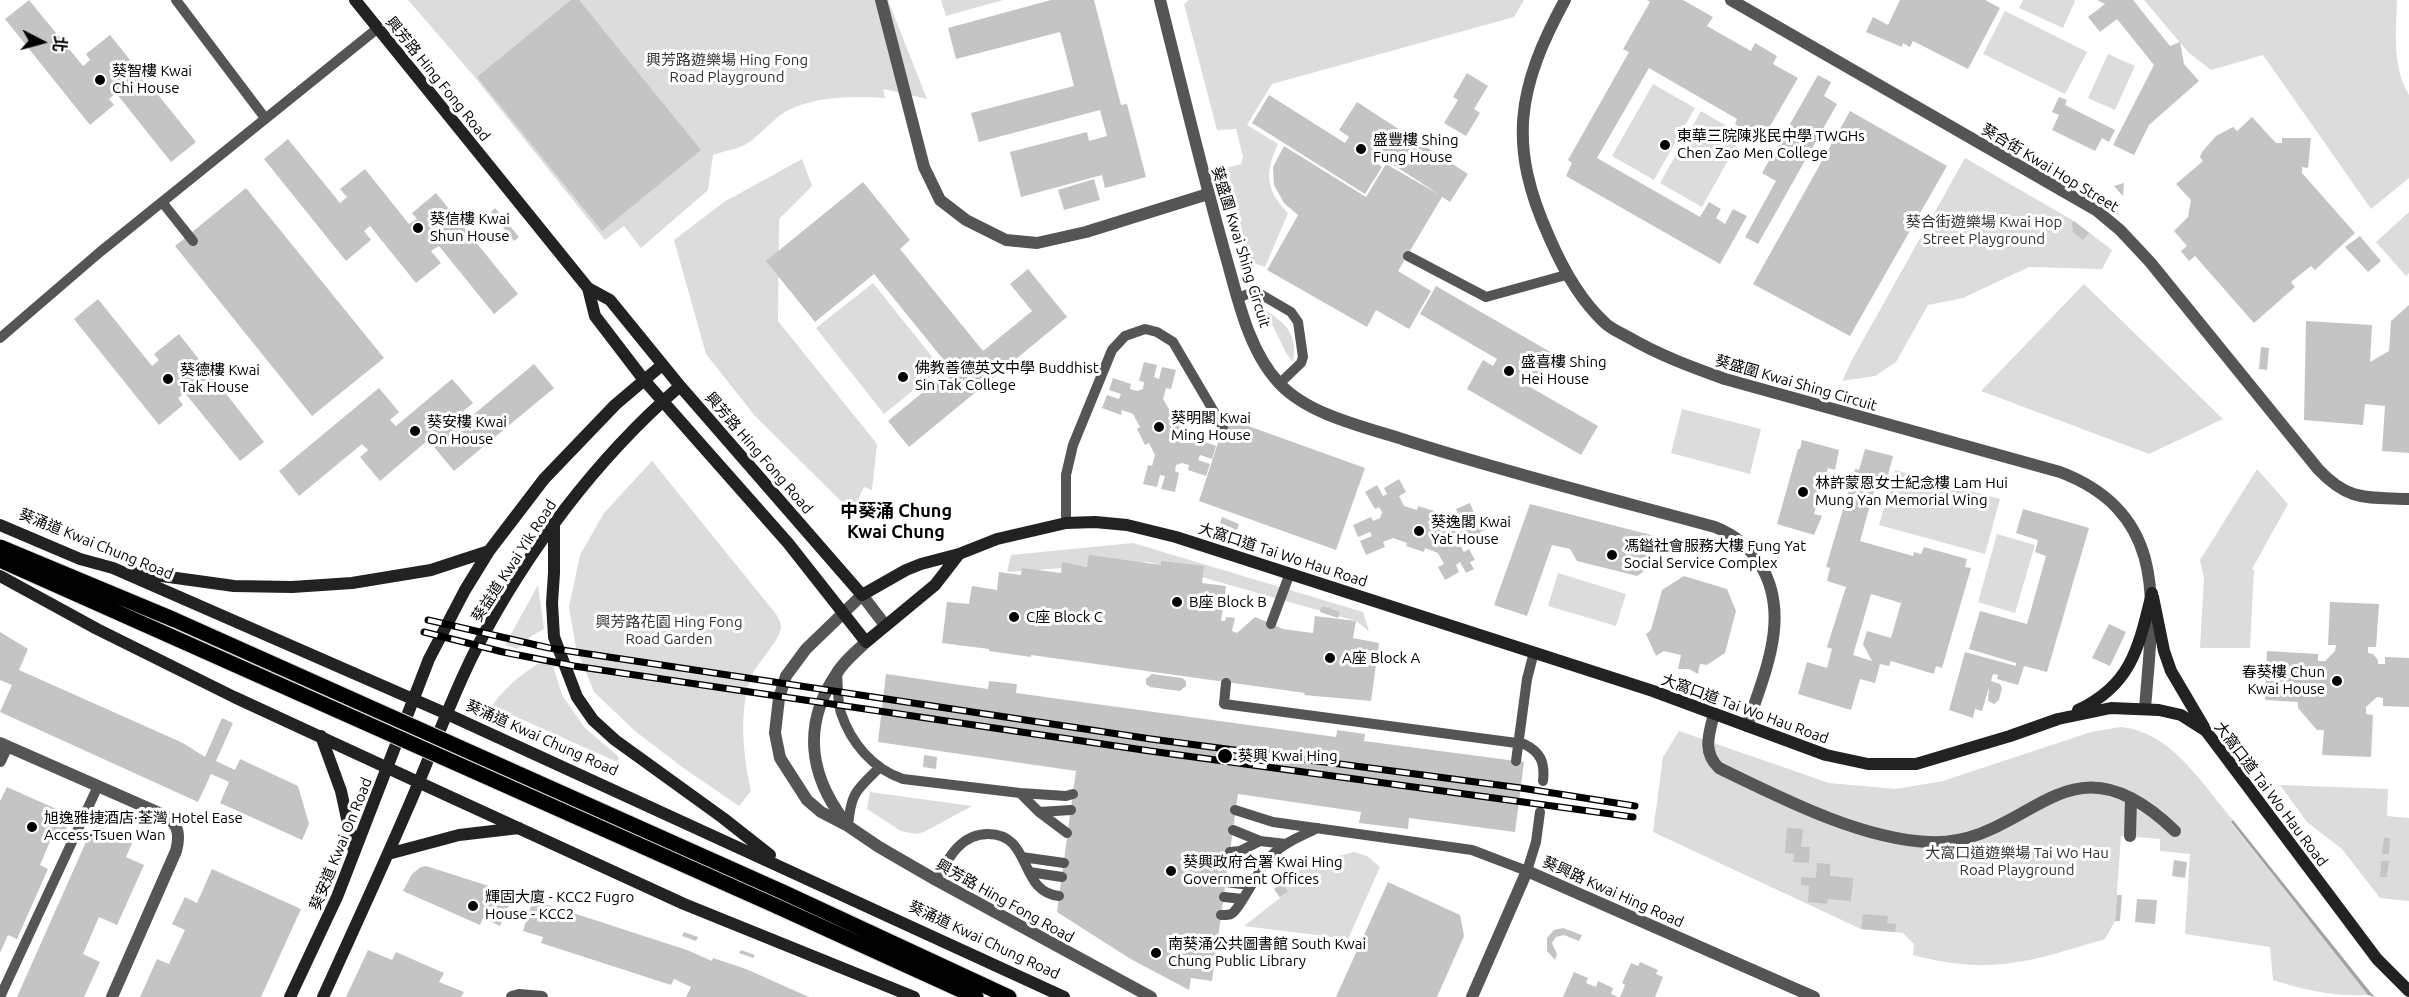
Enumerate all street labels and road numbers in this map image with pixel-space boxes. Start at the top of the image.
street label: 興芳路 Hing Fong Road [382,13,494,145]
street label: 葵合街 Kwai Hop Street [1978,120,2122,216]
street label: 葵盛圍 Kwai Shing Circuit [1208,164,1274,330]
street label: 葵盛圍 Kwai Shing Circuit [1713,351,1879,415]
street label: 興芳路 Hing Fong Road [701,389,817,517]
street label: 葵益道 Kwai Yik Road [468,497,560,625]
street label: 葵涌道 Kwai Chung Road [16,505,176,583]
street label: 大窩口道 Tai Wo Hau Road [1196,519,1370,591]
street label: 大窩口道 Tai Wo Hau Road [1659,670,1831,748]
street label: 葵涌道 Kwai Chung Road [463,696,621,780]
street label: 大窩口道 Tai Wo Hau Road [2211,718,2331,870]
street label: 葵安道 Kwai On Road [306,775,376,913]
street label: 葵興路 Kwai Hing Road [1540,853,1686,931]
street label: 興芳路 Hing Fong Road [933,856,1077,946]
street label: 葵涌道 Kwai Chung Road [905,897,1063,983]

